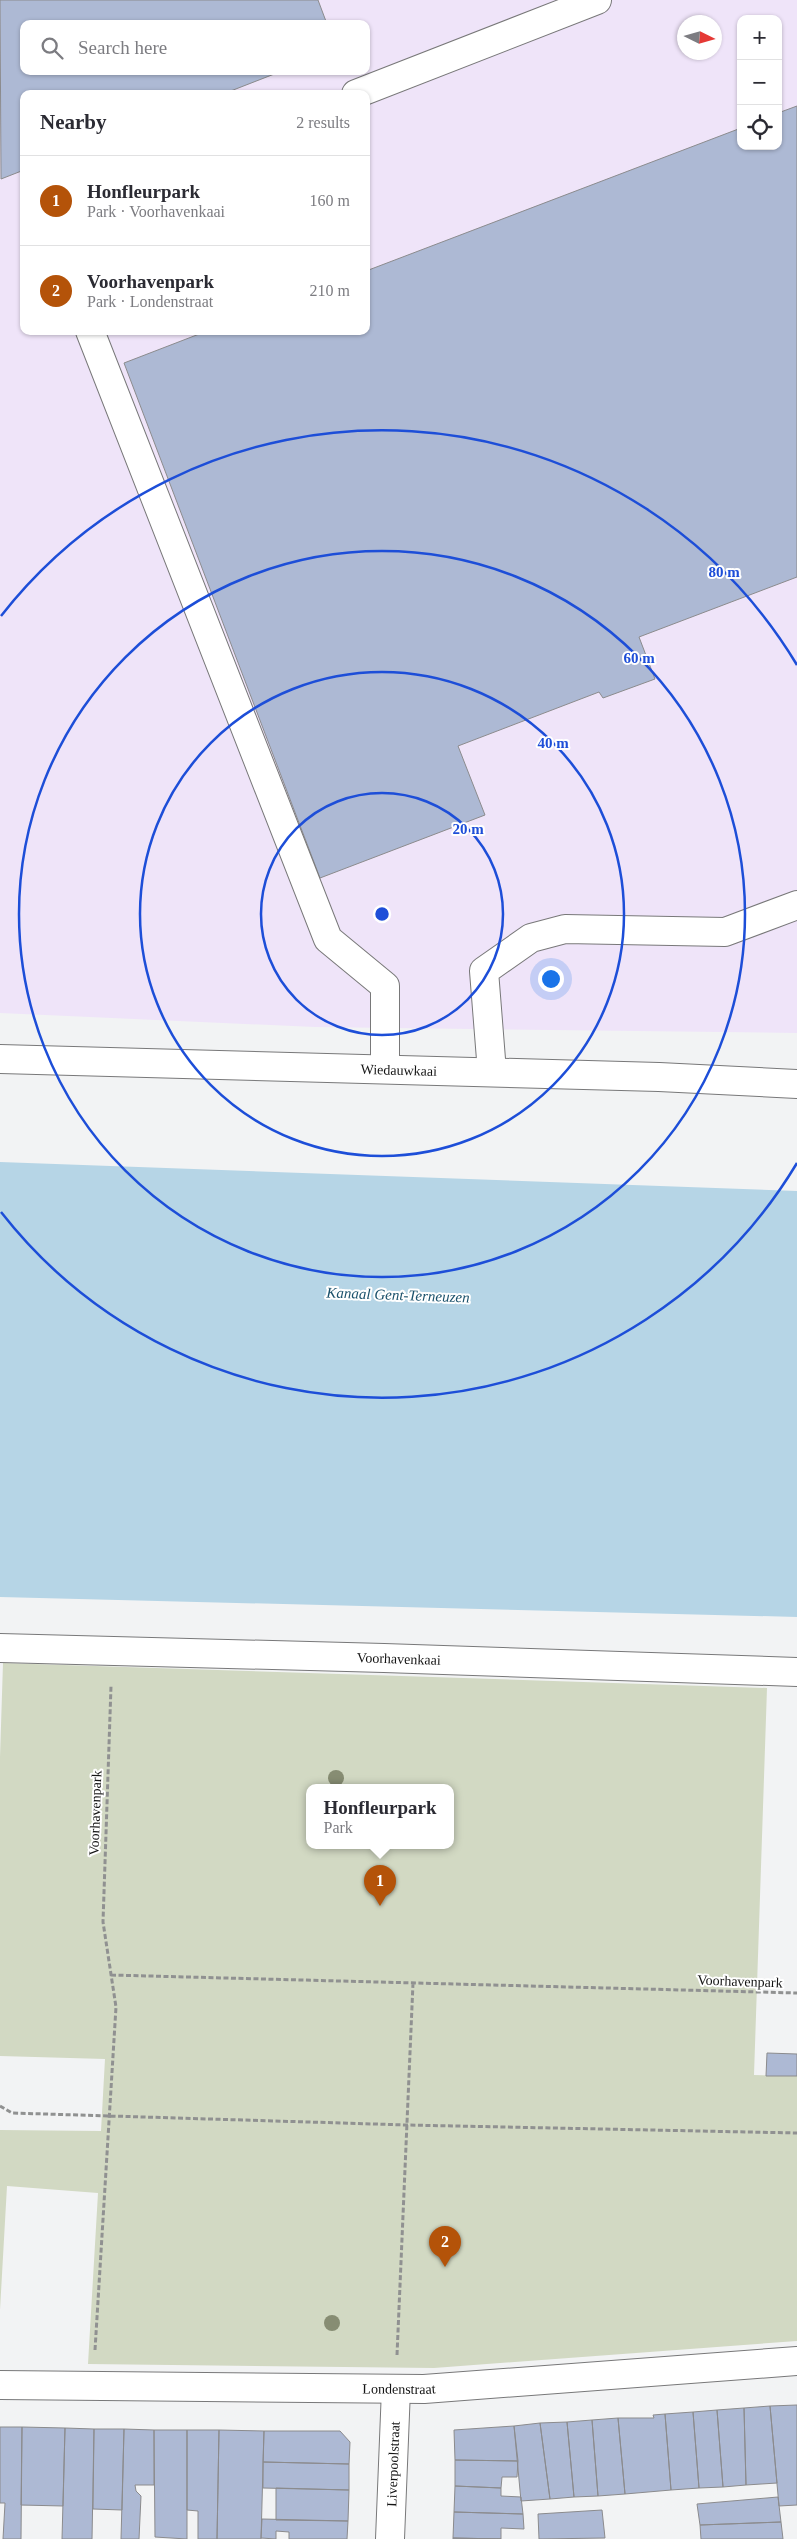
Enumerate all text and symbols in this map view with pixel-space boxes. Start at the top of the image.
north arrow [677,15,722,60]
map controls [737,15,782,150]
button: + [737,15,782,60]
search box [20,20,370,75]
icon: search [38,34,66,62]
text: Search here [78,37,167,58]
button: − [737,60,782,105]
button: locate [737,105,782,150]
text: Nearby [40,110,107,134]
text: 2 results [296,114,350,131]
text: Honfleurpark [87,181,200,202]
text: 1 [52,192,60,209]
text: 160 m [310,192,350,209]
text: Park · Voorhavenkaai [87,203,225,220]
text: Voorhavenpark [87,271,214,292]
text: 2 [52,282,60,299]
text: 210 m [310,282,350,299]
text: Park · Londenstraat [87,293,213,310]
text: 80 m [708,564,740,580]
text: 60 m [623,650,655,666]
text: 40 m [537,735,569,751]
text: 20 m [452,821,484,837]
centre of rings [373,905,391,923]
your location [538,966,564,992]
street label: Wiedauwkaai [360,1062,437,1079]
water label: Kanaal Gent-Terneuzen [325,1284,470,1305]
street label: Voorhavenkaai [357,1650,441,1668]
street label: Voorhavenpark [87,1770,104,1856]
popup [306,1784,454,1849]
text: Honfleurpark [324,1797,436,1818]
text: Park [324,1819,353,1836]
pin: 1 [364,1865,396,1906]
street label: Voorhavenpark [697,1973,783,1990]
pin: 2 [429,2226,461,2267]
street label: Londenstraat [362,2381,436,2397]
street label: Liverpoolstraat [384,2421,403,2507]

